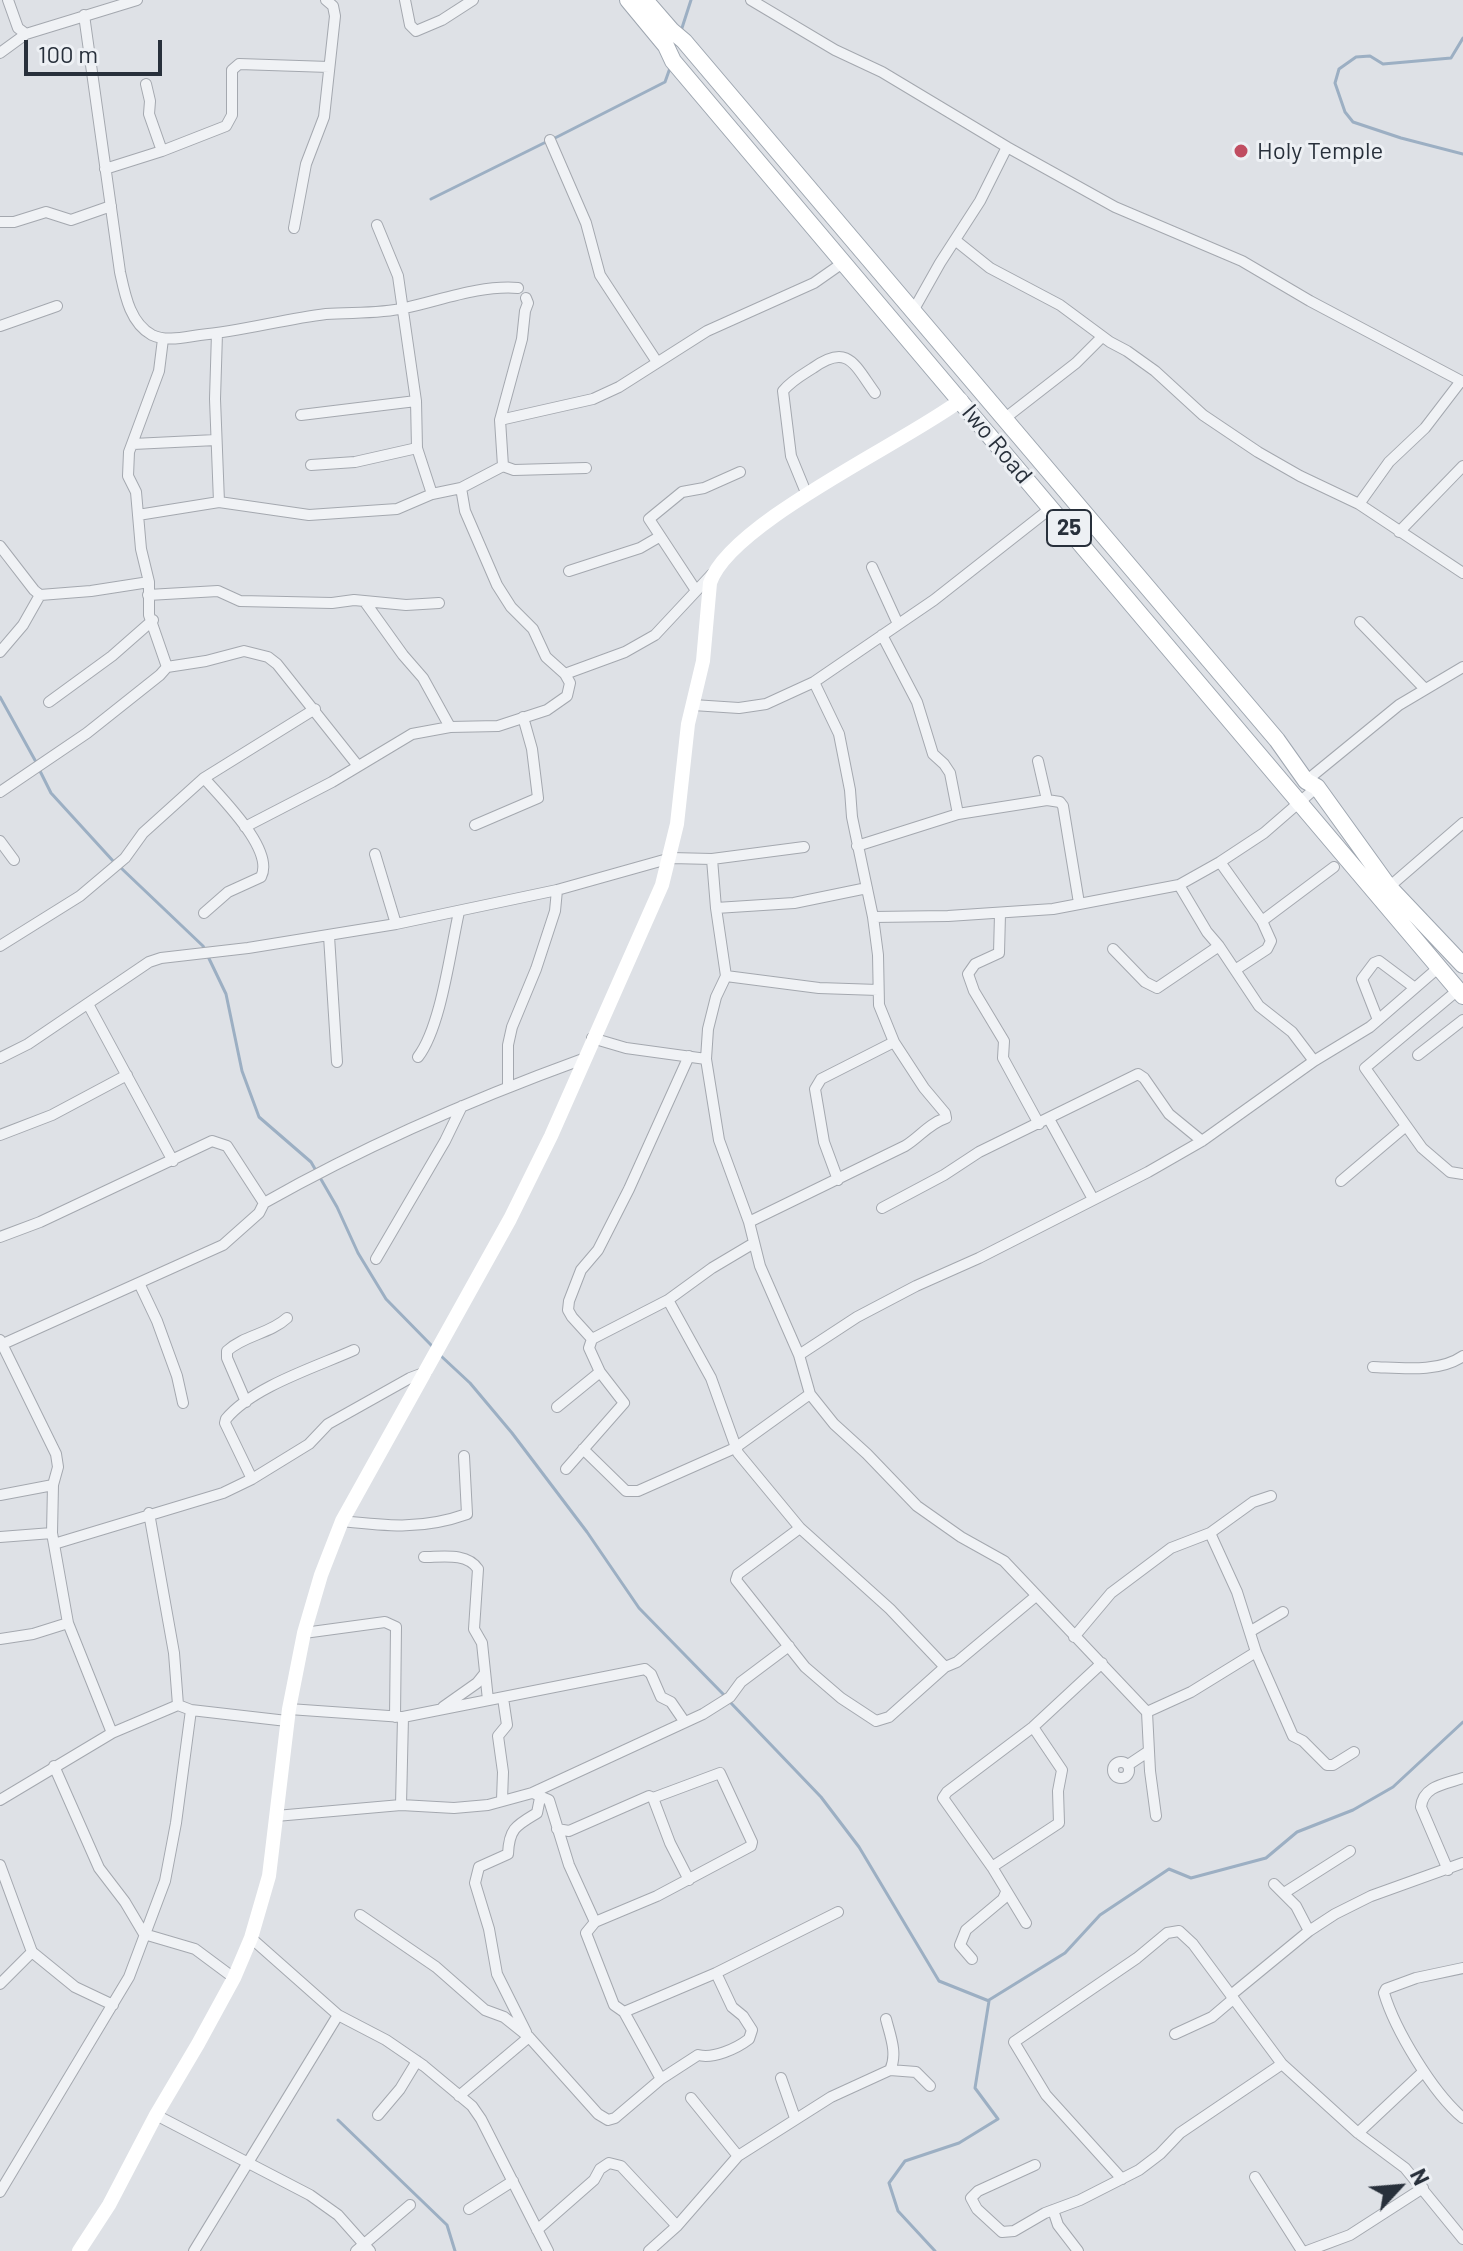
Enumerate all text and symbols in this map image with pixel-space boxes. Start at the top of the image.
scale bar [28,24,166,74]
text: 100 m [38,39,98,68]
place label: Holy Temple [1257,137,1383,165]
marker: Holy Temple [1232,142,1250,160]
street label: Iwo Road [956,399,1038,489]
road number: 25 [1047,510,1091,546]
north arrow [1359,2147,1439,2227]
text: N [1406,2164,1435,2189]

